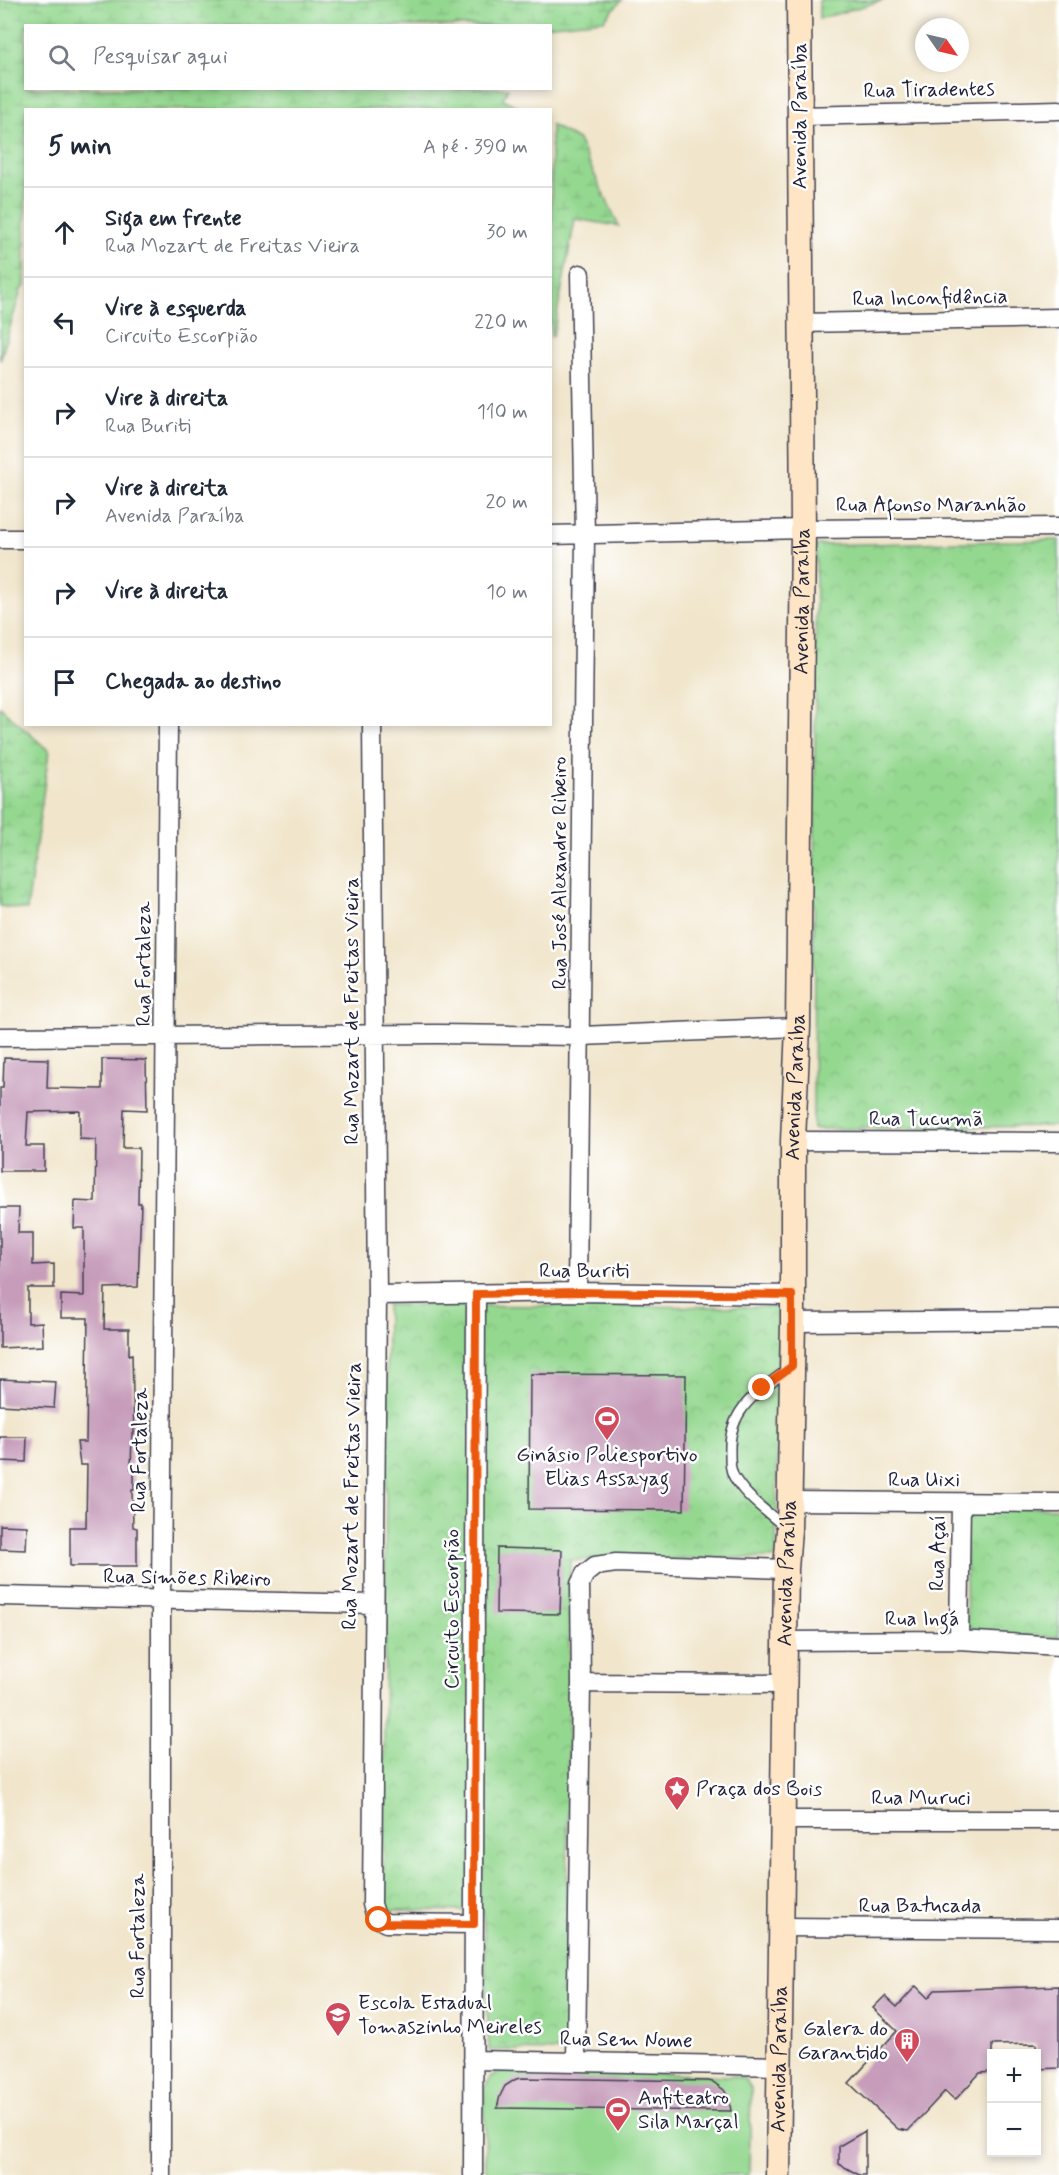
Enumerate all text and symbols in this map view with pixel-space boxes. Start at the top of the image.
north arrow [915,18,969,72]
search box [24,24,552,90]
icon: search [45,41,78,74]
text: Pesquisar aqui [93,43,228,71]
street label: Avenida Paraíba [786,43,814,189]
street label: Rua Tiradentes [863,75,995,105]
text: 5 min [48,130,112,164]
text: A pé · 390 m [423,134,528,161]
text: Siga em frente [105,205,242,233]
icon: ahead [48,216,81,249]
text: 30 m [486,219,528,246]
text: Rua Mozart de Freitas Vieira [105,233,360,260]
street label: Rua Inconfidência [852,283,1008,313]
text: Vire à esquerda [105,295,246,323]
icon: left [48,306,81,339]
text: 220 m [474,309,528,336]
text: Circuito Escorpião [105,323,258,350]
text: Vire à direita [105,385,228,413]
icon: right [48,396,81,429]
text: 110 m [477,399,528,426]
text: Rua Buriti [105,413,191,440]
text: Vire à direita [105,475,228,503]
icon: right [48,486,81,519]
text: 20 m [485,489,528,516]
street label: Rua Afonso Maranhão [836,491,1026,521]
text: Avenida Paraíba [105,503,245,530]
street label: Avenida Paraíba [788,528,817,675]
icon: right [48,576,81,609]
text: Vire à direita [105,578,228,606]
text: 10 m [486,579,528,606]
icon: arrive [48,666,81,699]
text: Chegada ao destino [105,668,281,696]
street label: Rua José Alexandre Ribeiro [546,756,574,990]
street label: Rua Mozart de Freitas Vieira [338,877,366,1145]
street label: Rua Fortaleza [130,901,158,1027]
street label: Avenida Paraíba [779,1014,812,1161]
street label: Rua Tucumã [869,1105,983,1133]
street label: Rua Buriti [539,1257,629,1285]
street label: Rua Mozart de Freitas Vieira [336,1362,368,1630]
route end [748,1374,774,1400]
street label: Rua Fortaleza [125,1387,155,1513]
sports icon: Ginásio Poliesportivo Elias Assayag [592,1404,622,1442]
place label: Ginásio Poliesportivo Elias Assayag [516,1441,698,1495]
street label: Rua Uixi [888,1466,960,1494]
street label: Avenida Paraíba [771,1500,804,1647]
street label: Rua Açaí [923,1515,953,1591]
street label: Circuito Escorpião [438,1529,466,1689]
street label: Rua Simões Ribeiro [103,1563,271,1593]
street label: Rua Ingá [885,1605,959,1635]
place icon: Praça dos Bois [662,1774,692,1812]
place label: Praça dos Bois [696,1775,822,1803]
street label: Rua Muruci [871,1784,971,1812]
street label: Rua Fortaleza [124,1873,152,1999]
street label: Rua Batucada [858,1892,982,1920]
route start [365,1906,391,1932]
street label: Avenida Paraíba [765,1985,794,2133]
place label: Escola Estadual Tomaszinho Meireles [358,1989,542,2041]
school or university icon: Escola Estadual Tomaszinho Meireles [323,2000,353,2038]
place label: Galera do Garantido [798,2015,888,2067]
street label: Rua Sem Nome [559,2025,693,2055]
building icon: Galera do Garantido [892,2026,922,2064]
map controls [987,2049,1041,2157]
button: + [987,2049,1041,2103]
place label: Anfiteatro Sila Marçal [638,2084,739,2136]
sports icon: Anfiteatro Sila Marçal [603,2095,633,2133]
button: − [987,2103,1041,2157]

